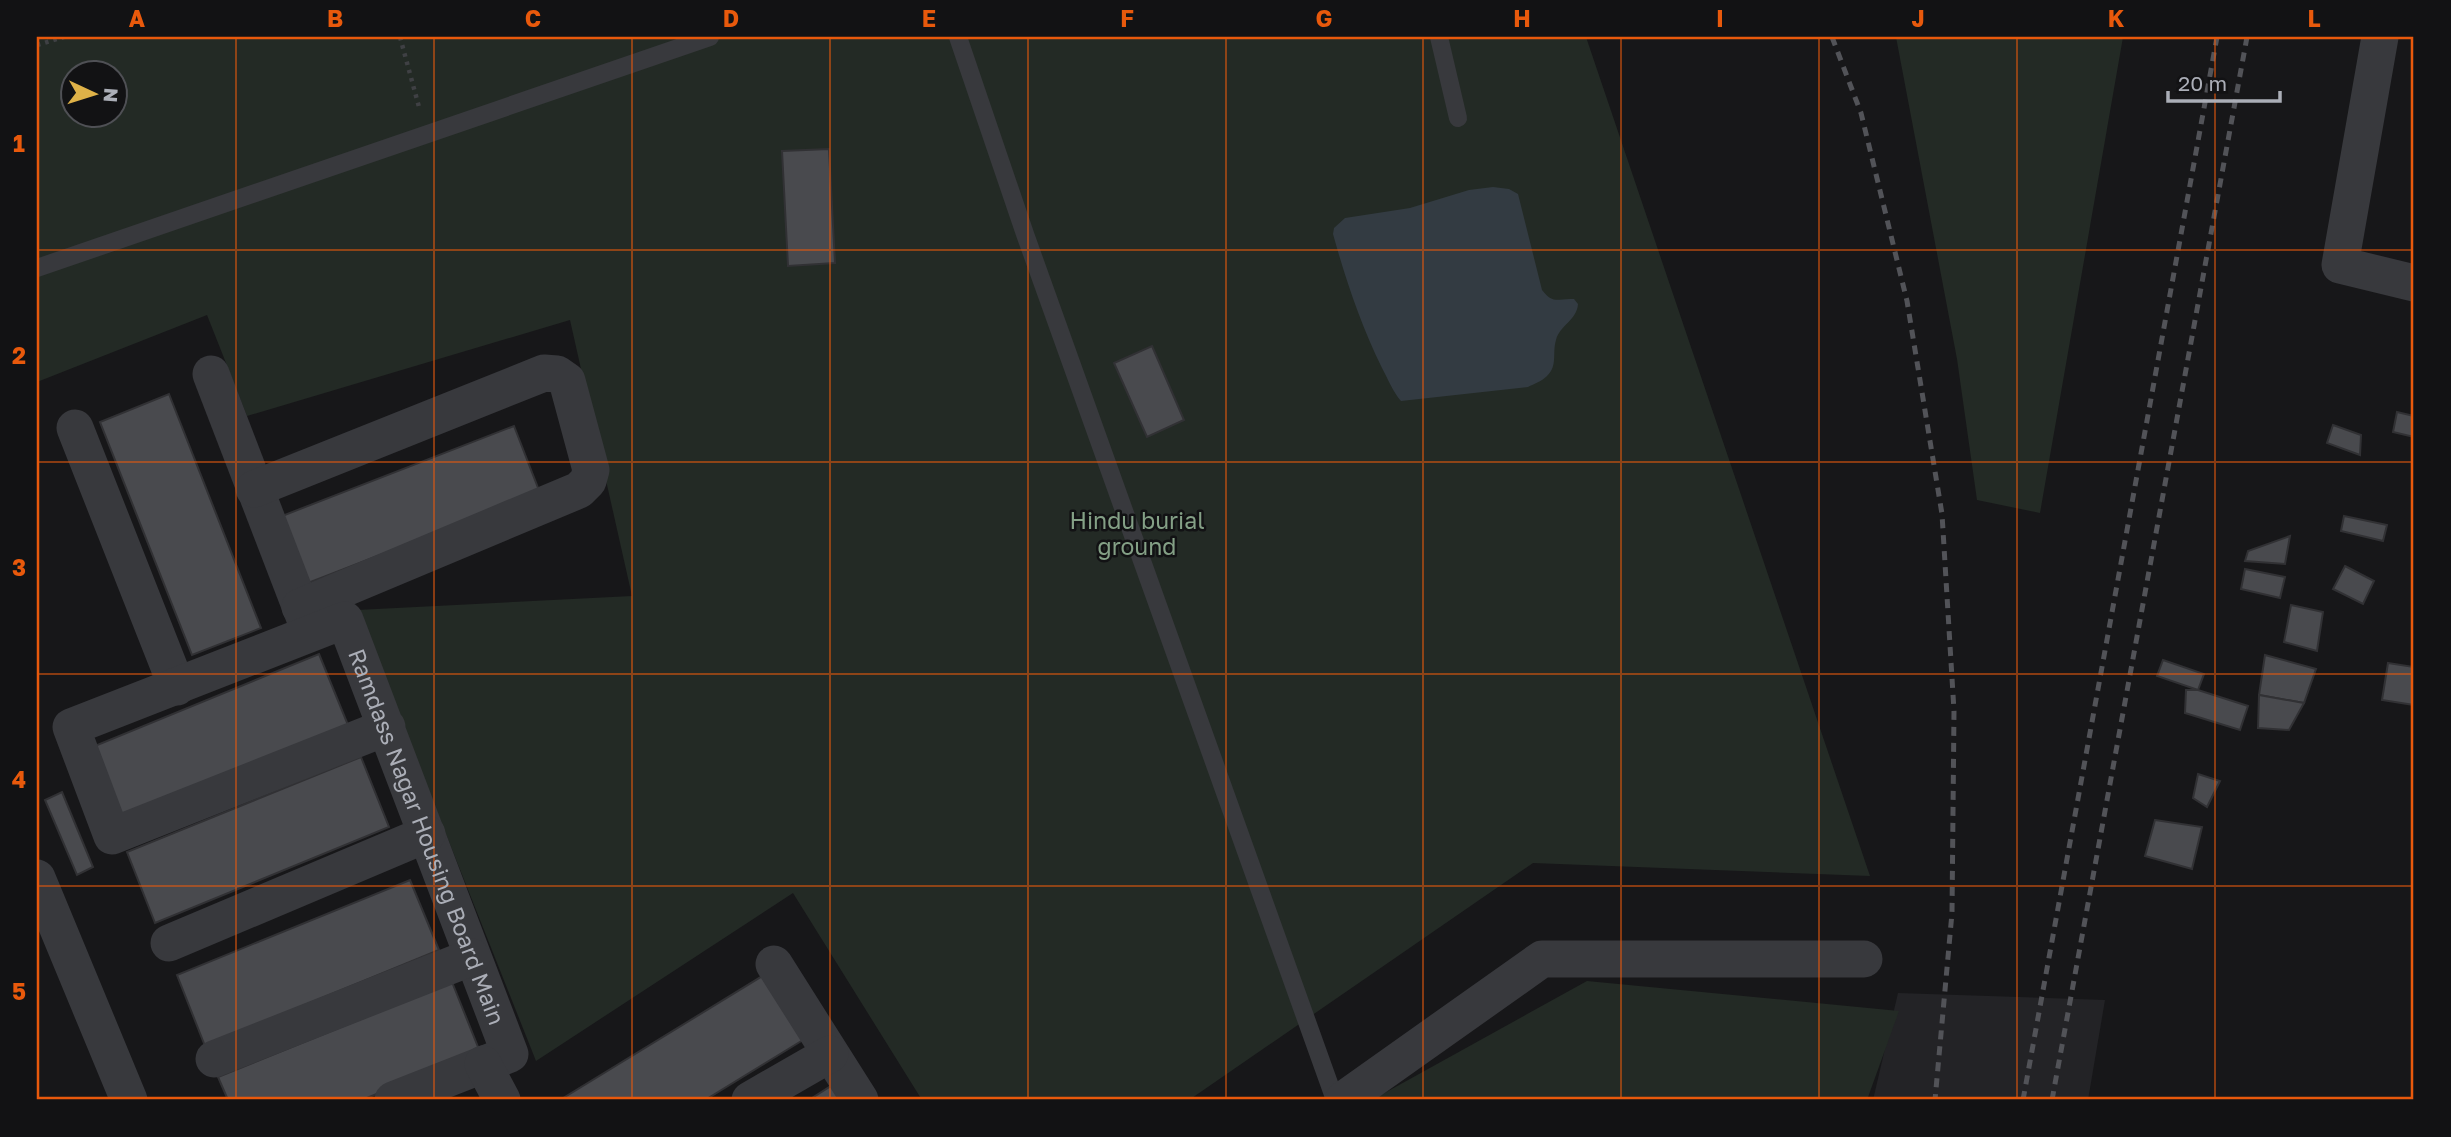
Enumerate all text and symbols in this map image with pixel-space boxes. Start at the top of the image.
text: A [129,4,146,32]
text: B [327,4,343,32]
text: C [525,4,541,32]
text: D [723,4,739,32]
text: E [922,4,936,32]
text: F [1120,4,1134,32]
text: G [1316,4,1332,32]
text: H [1513,4,1531,32]
text: I [1716,4,1724,32]
text: J [1911,4,1925,32]
text: K [2108,4,2125,32]
text: L [2307,4,2321,32]
north arrow [60,60,130,130]
scale bar [2168,60,2280,104]
text: 20 m [2178,70,2227,96]
text: N [99,87,123,103]
text: 1 [13,129,25,157]
text: 2 [12,341,26,369]
park label: Hindu burial ground [1069,506,1205,560]
text: 3 [12,553,26,581]
street label: Ramdass Nagar Housing Board Main [343,644,511,1028]
text: 4 [12,765,26,793]
text: 5 [12,977,26,1005]

